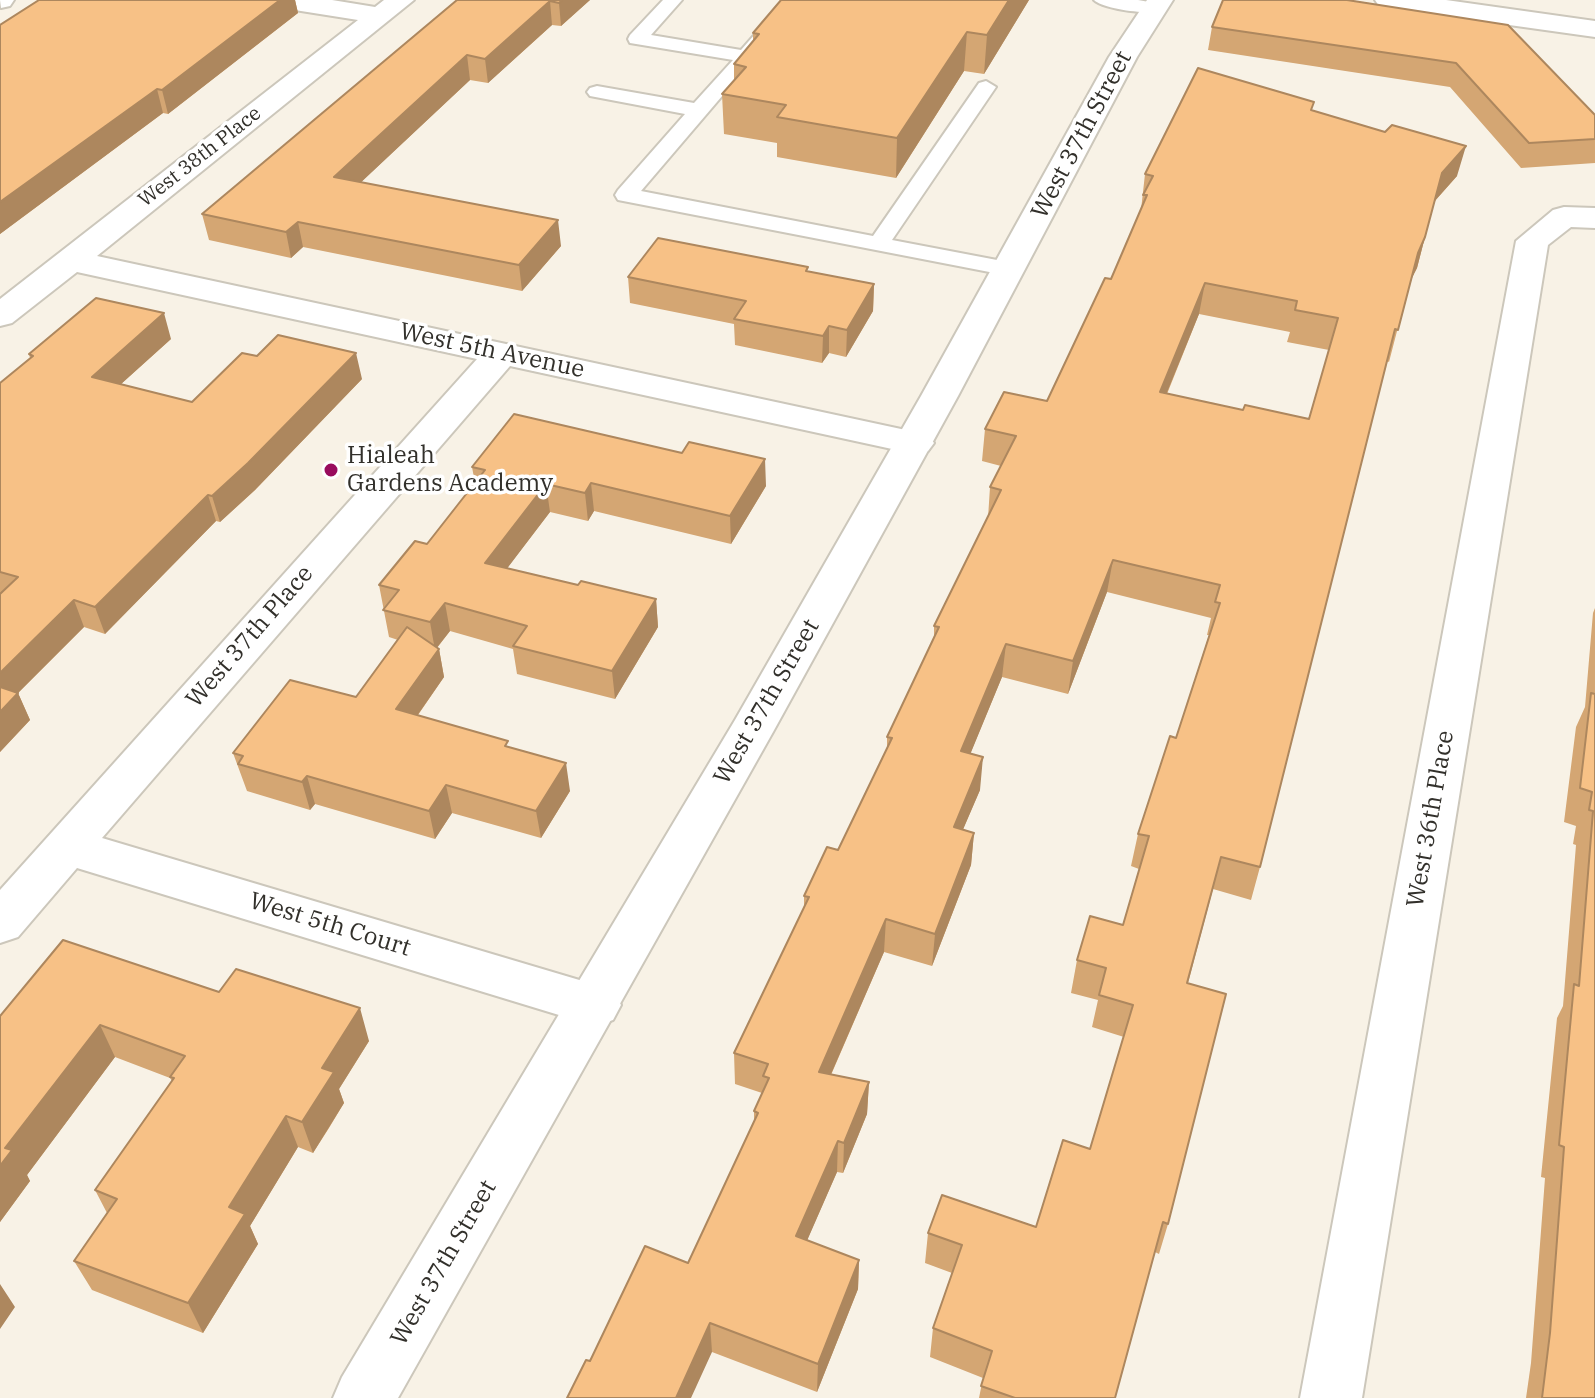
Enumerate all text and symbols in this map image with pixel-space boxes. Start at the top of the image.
street label: West 37th Street [1026,46,1138,224]
street label: West 38th Place [134,102,266,212]
street label: West 5th Avenue [397,317,587,385]
place label: Hialeah Gardens Academy [347,442,553,498]
marker: Hialeah Gardens Academy [322,461,340,479]
street label: West 37th Place [181,560,319,714]
street label: West 37th Street [708,614,826,790]
street label: West 36th Place [1401,728,1461,910]
street label: West 5th Court [246,887,414,963]
street label: West 37th Street [385,1175,503,1351]

